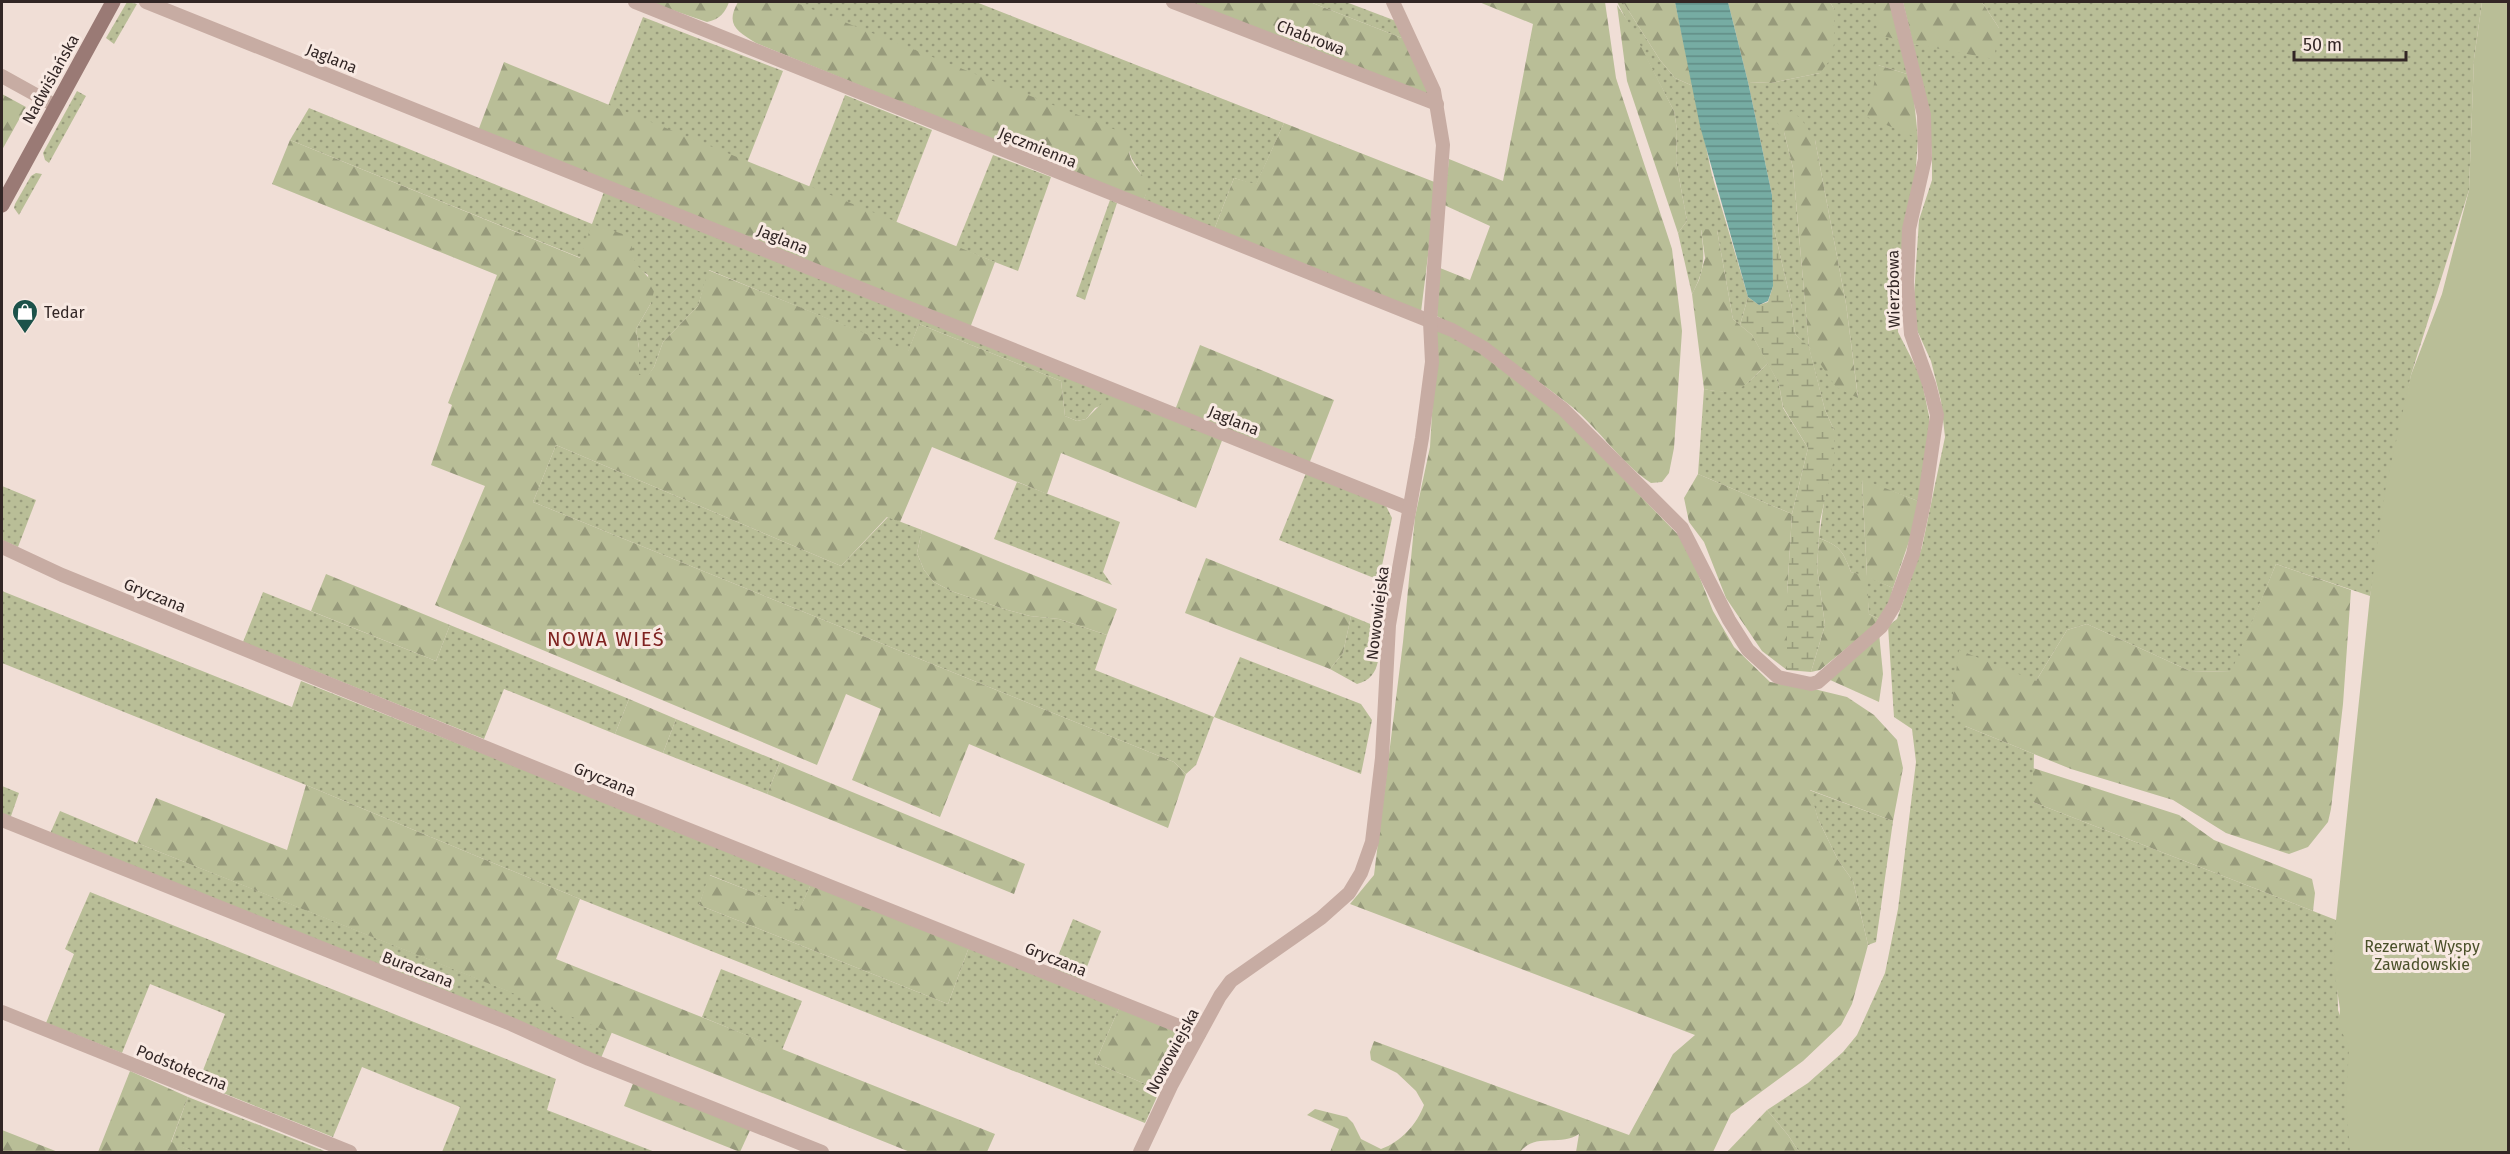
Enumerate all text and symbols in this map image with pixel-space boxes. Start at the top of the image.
street label: Chabrowa [1274,16,1348,59]
scale bar [2294,24,2406,62]
street label: Nadwiślańska [18,31,83,127]
text: 50 m [2303,34,2342,56]
street label: Jaglana [304,40,360,77]
street label: Jęczmienna [996,123,1080,172]
street label: Jaglana [755,221,811,258]
street label: Wierzbowa [1883,250,1904,328]
shop icon: Tedar [10,297,40,335]
place label: Tedar [44,303,85,322]
street label: Jaglana [1206,402,1262,439]
street label: Nowowiejska [1362,565,1393,661]
street label: Gryczana [121,574,189,616]
district label: NOWA WIEŚ [547,627,665,651]
street label: Gryczana [571,758,639,800]
park label: Rezerwat Wyspy Zawadowskie [2364,937,2480,974]
street label: Gryczana [1022,938,1090,980]
street label: Buraczana [380,947,456,992]
street label: Nowowiejska [1142,1005,1203,1097]
street label: Podstołeczna [134,1041,230,1094]

